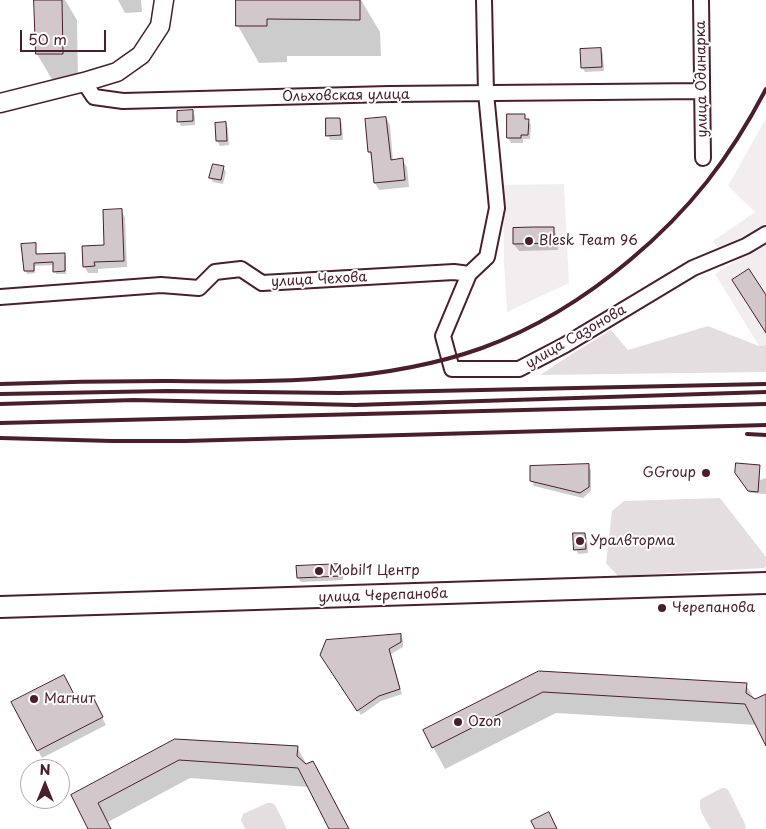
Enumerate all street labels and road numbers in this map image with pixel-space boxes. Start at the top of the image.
street label: улица Одинарка [693,20,711,138]
street label: Ольховская улица [282,86,410,106]
street label: улица Чехова [271,269,367,291]
street label: улица Сазонова [523,301,629,373]
street label: улица Черепанова [318,585,448,607]

